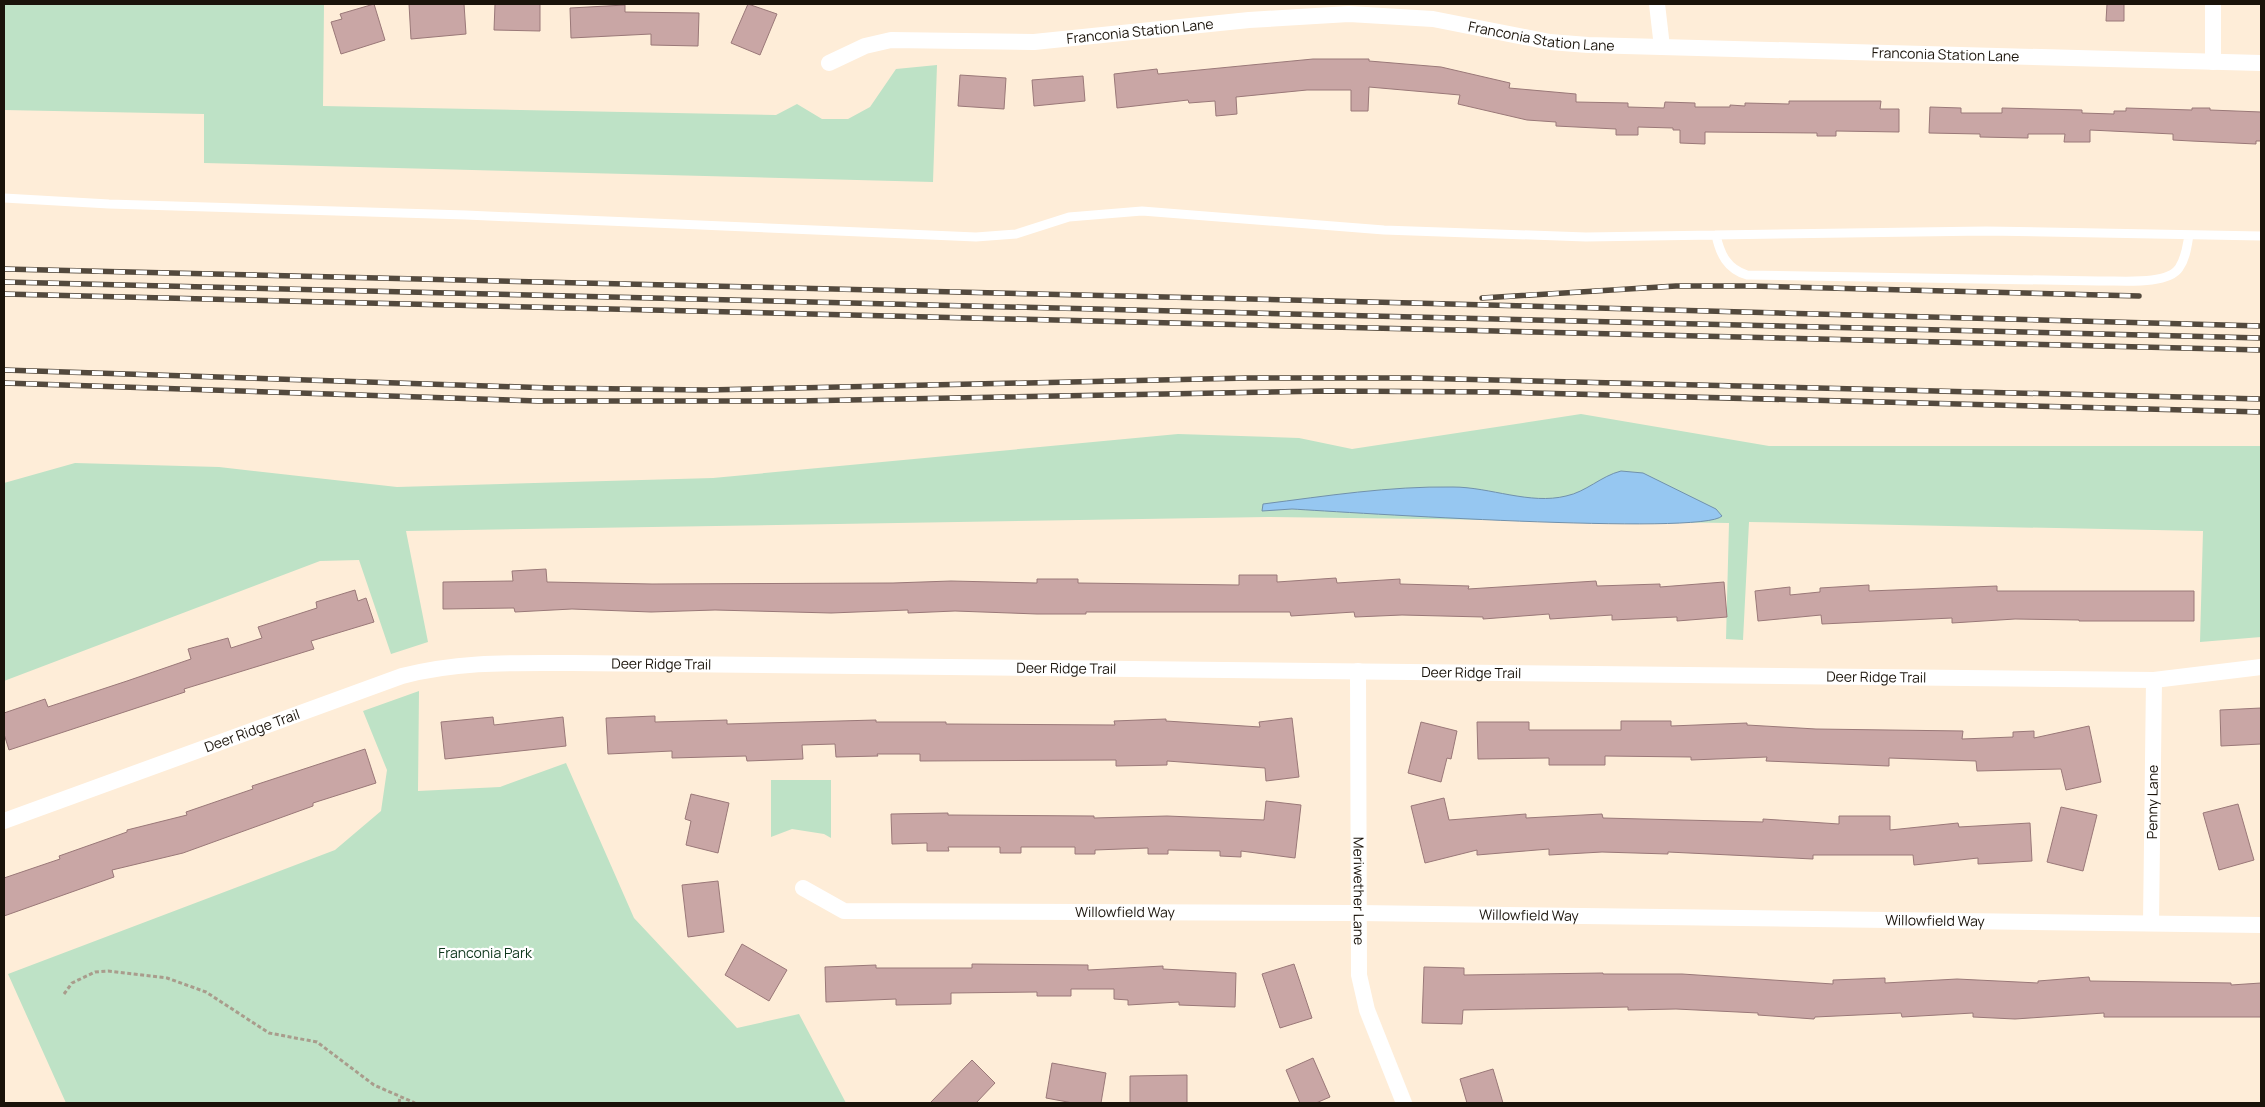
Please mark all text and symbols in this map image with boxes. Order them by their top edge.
street label: Franconia Station Lane [1065,14,1214,48]
street label: Franconia Station Lane [1467,16,1615,55]
street label: Franconia Station Lane [1871,43,2020,66]
street label: Deer Ridge Trail [611,653,712,673]
street label: Deer Ridge Trail [1016,658,1117,678]
street label: Deer Ridge Trail [1421,662,1522,682]
street label: Deer Ridge Trail [1826,666,1926,687]
street label: Deer Ridge Trail [202,704,302,756]
street label: Penny Lane [2142,765,2162,839]
street label: Meriwether Lane [1350,837,1369,945]
street label: Willowfield Way [1075,902,1175,921]
street label: Willowfield Way [1479,905,1580,925]
street label: Willowfield Way [1885,910,1986,930]
park label: Franconia Park [438,943,533,962]

